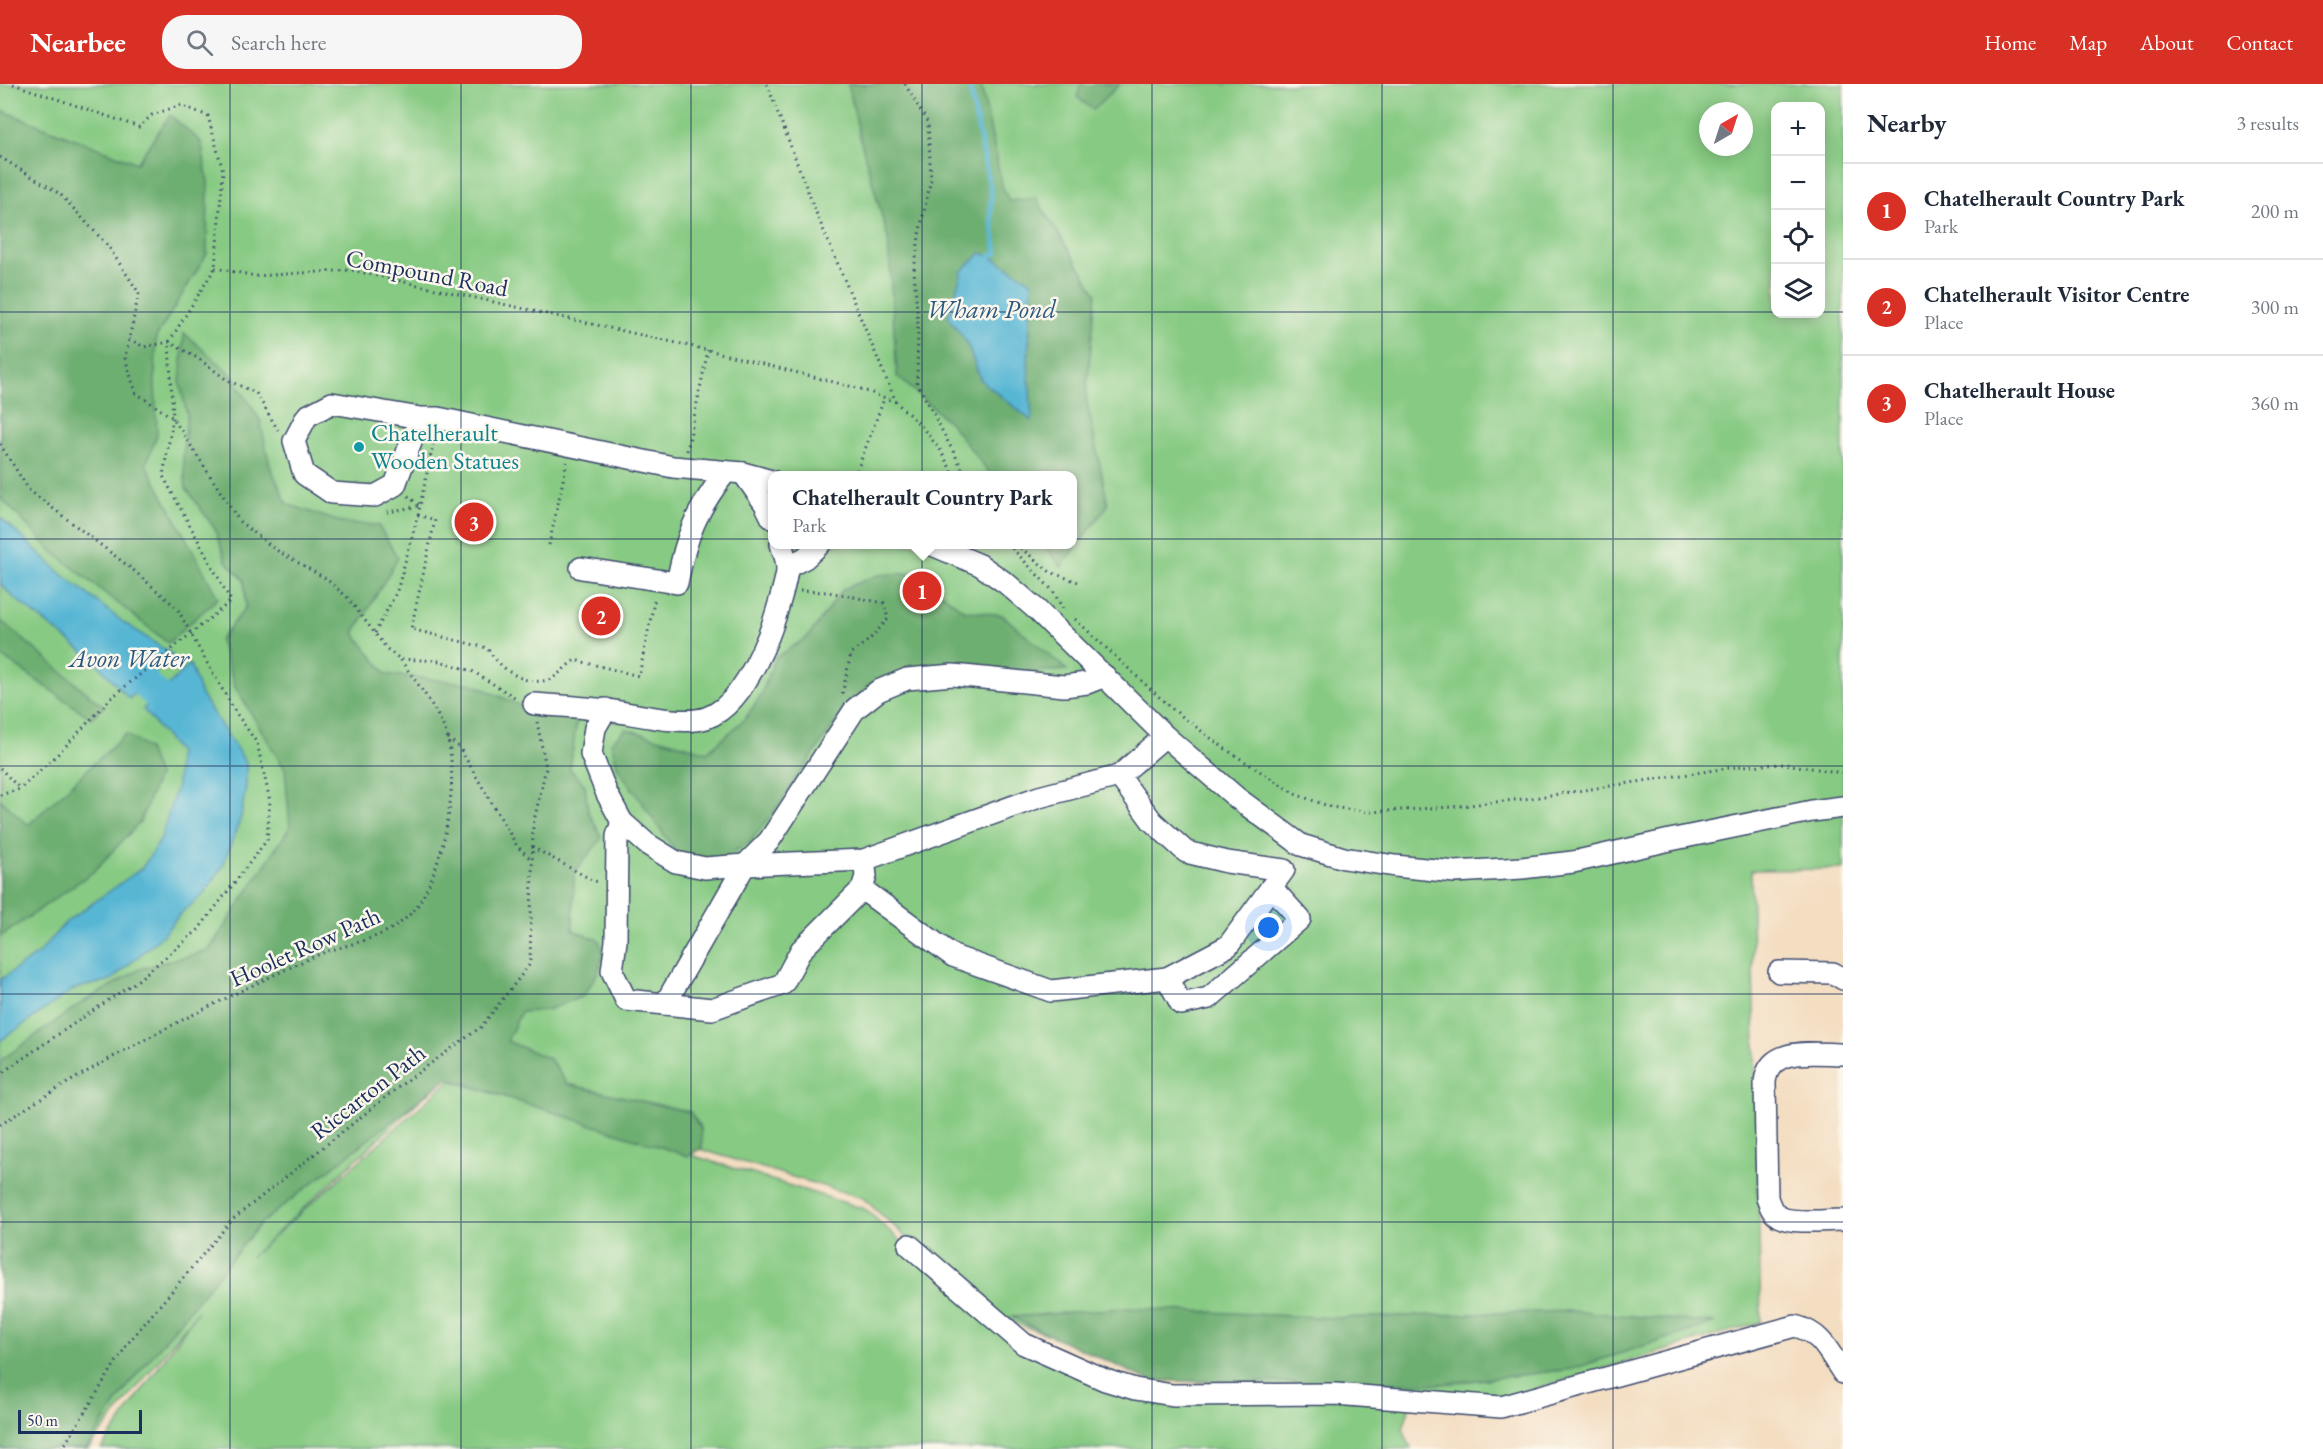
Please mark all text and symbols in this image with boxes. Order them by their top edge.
search box [162,15,582,69]
text: Nearbee [30,24,126,60]
icon: search [183,26,216,59]
text: Search here [231,28,326,57]
text: Home [1984,29,2036,56]
text: Map [2069,29,2107,56]
text: About [2140,29,2193,56]
text: Contact [2226,29,2293,56]
north arrow [1699,102,1753,156]
map controls [1771,102,1825,318]
button: + [1771,102,1825,156]
text: Nearby [1867,106,1947,140]
text: 3 results [2236,110,2299,136]
button: − [1771,156,1825,210]
text: Chatelherault Country Park [1924,184,2185,213]
text: 1 [1881,198,1892,224]
text: 200 m [2251,198,2299,224]
button: locate [1771,210,1825,264]
text: Park [1924,213,1958,239]
street label: Compound Road [343,242,512,304]
button: layers [1771,264,1825,318]
text: Chatelherault Visitor Centre [1924,280,2190,309]
water label: Wham Pond [926,292,1057,326]
text: 2 [1881,294,1892,320]
text: 300 m [2251,294,2299,320]
text: Place [1924,309,1963,335]
text: Chatelherault House [1924,376,2115,405]
text: 3 [1881,390,1892,416]
text: 360 m [2251,390,2299,416]
text: Place [1924,405,1963,431]
place label: Chatelherault Wooden Statues [371,417,519,476]
marker: Chatelherault Wooden Statues [352,440,366,454]
popup [768,471,1077,549]
text: Chatelherault Country Park [792,483,1053,512]
pin: 3 [454,500,494,544]
text: Park [792,512,826,538]
pin: 1 [902,568,942,614]
pin: 2 [582,594,620,638]
water label: Avon Water [67,641,190,675]
street label: Hoolet Row Path [225,899,385,994]
your location [1254,913,1283,942]
street label: Riccarton Path [304,1037,431,1146]
scale bar [18,1407,142,1434]
text: 50 m [27,1410,58,1431]

